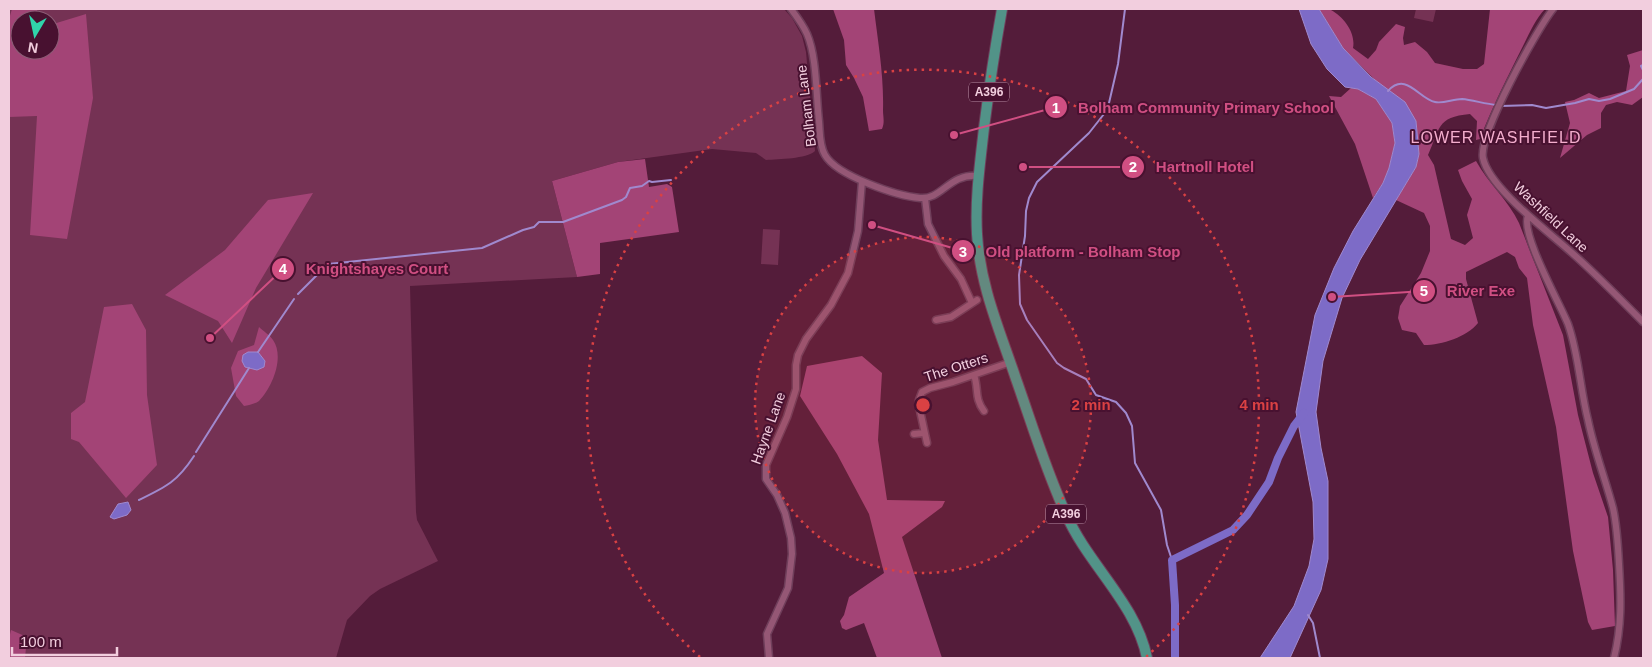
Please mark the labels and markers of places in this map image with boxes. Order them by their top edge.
callout: Bolham Community Primary School [1043,92,1344,122]
callout: Hartnoll Hotel [1121,152,1264,182]
callout: Old platform - Bolham Stop [950,236,1190,266]
callout: Knightshayes Court [271,254,458,284]
callout: River Exe [1412,276,1525,306]
centre of rings [914,396,932,414]

